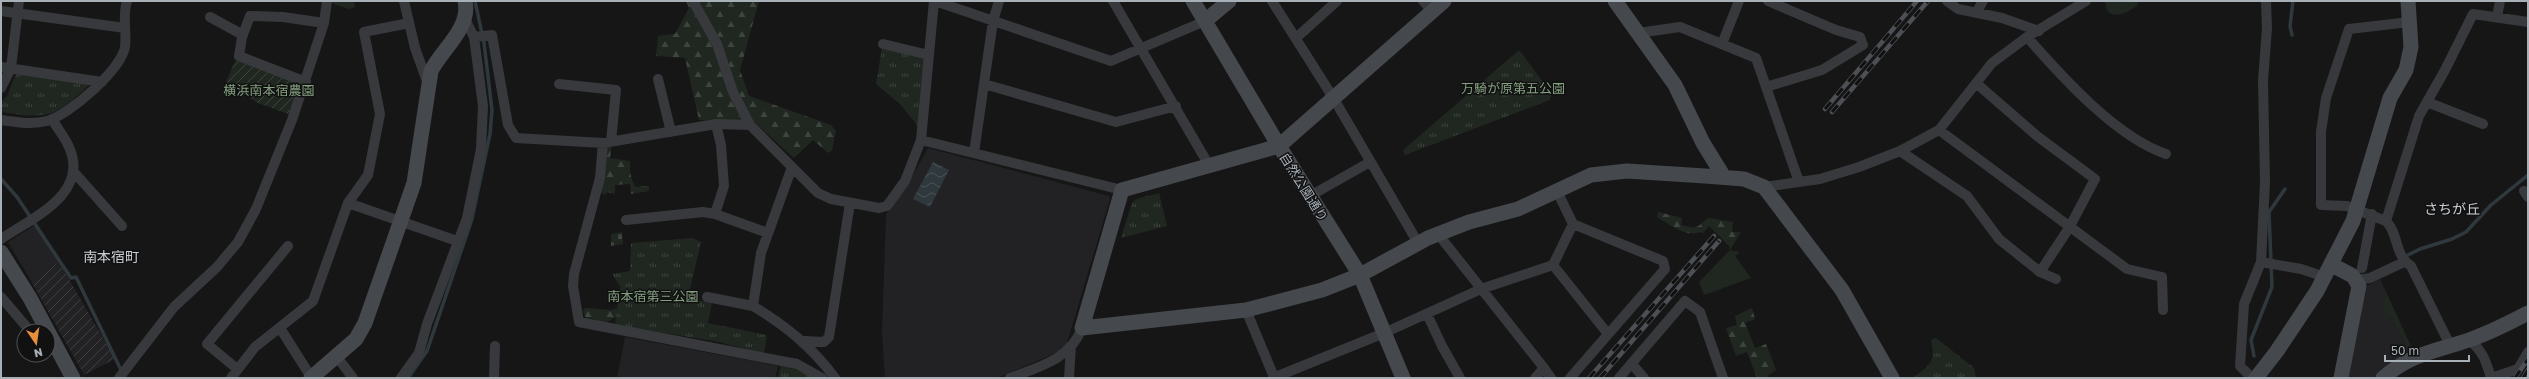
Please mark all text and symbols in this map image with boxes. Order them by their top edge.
park label: 万騎が原第五公園 [1461,80,1565,96]
park label: 横浜南本宿農園 [223,82,315,98]
street label: 自然公園通り [1277,150,1331,224]
district label: さちが丘 [2424,200,2480,217]
district label: 南本宿町 [83,248,139,265]
park label: 南本宿第三公園 [607,288,699,304]
north arrow [16,323,56,363]
scale bar [2385,337,2469,363]
text: 50 m [2391,343,2419,358]
text: N [33,346,44,361]

